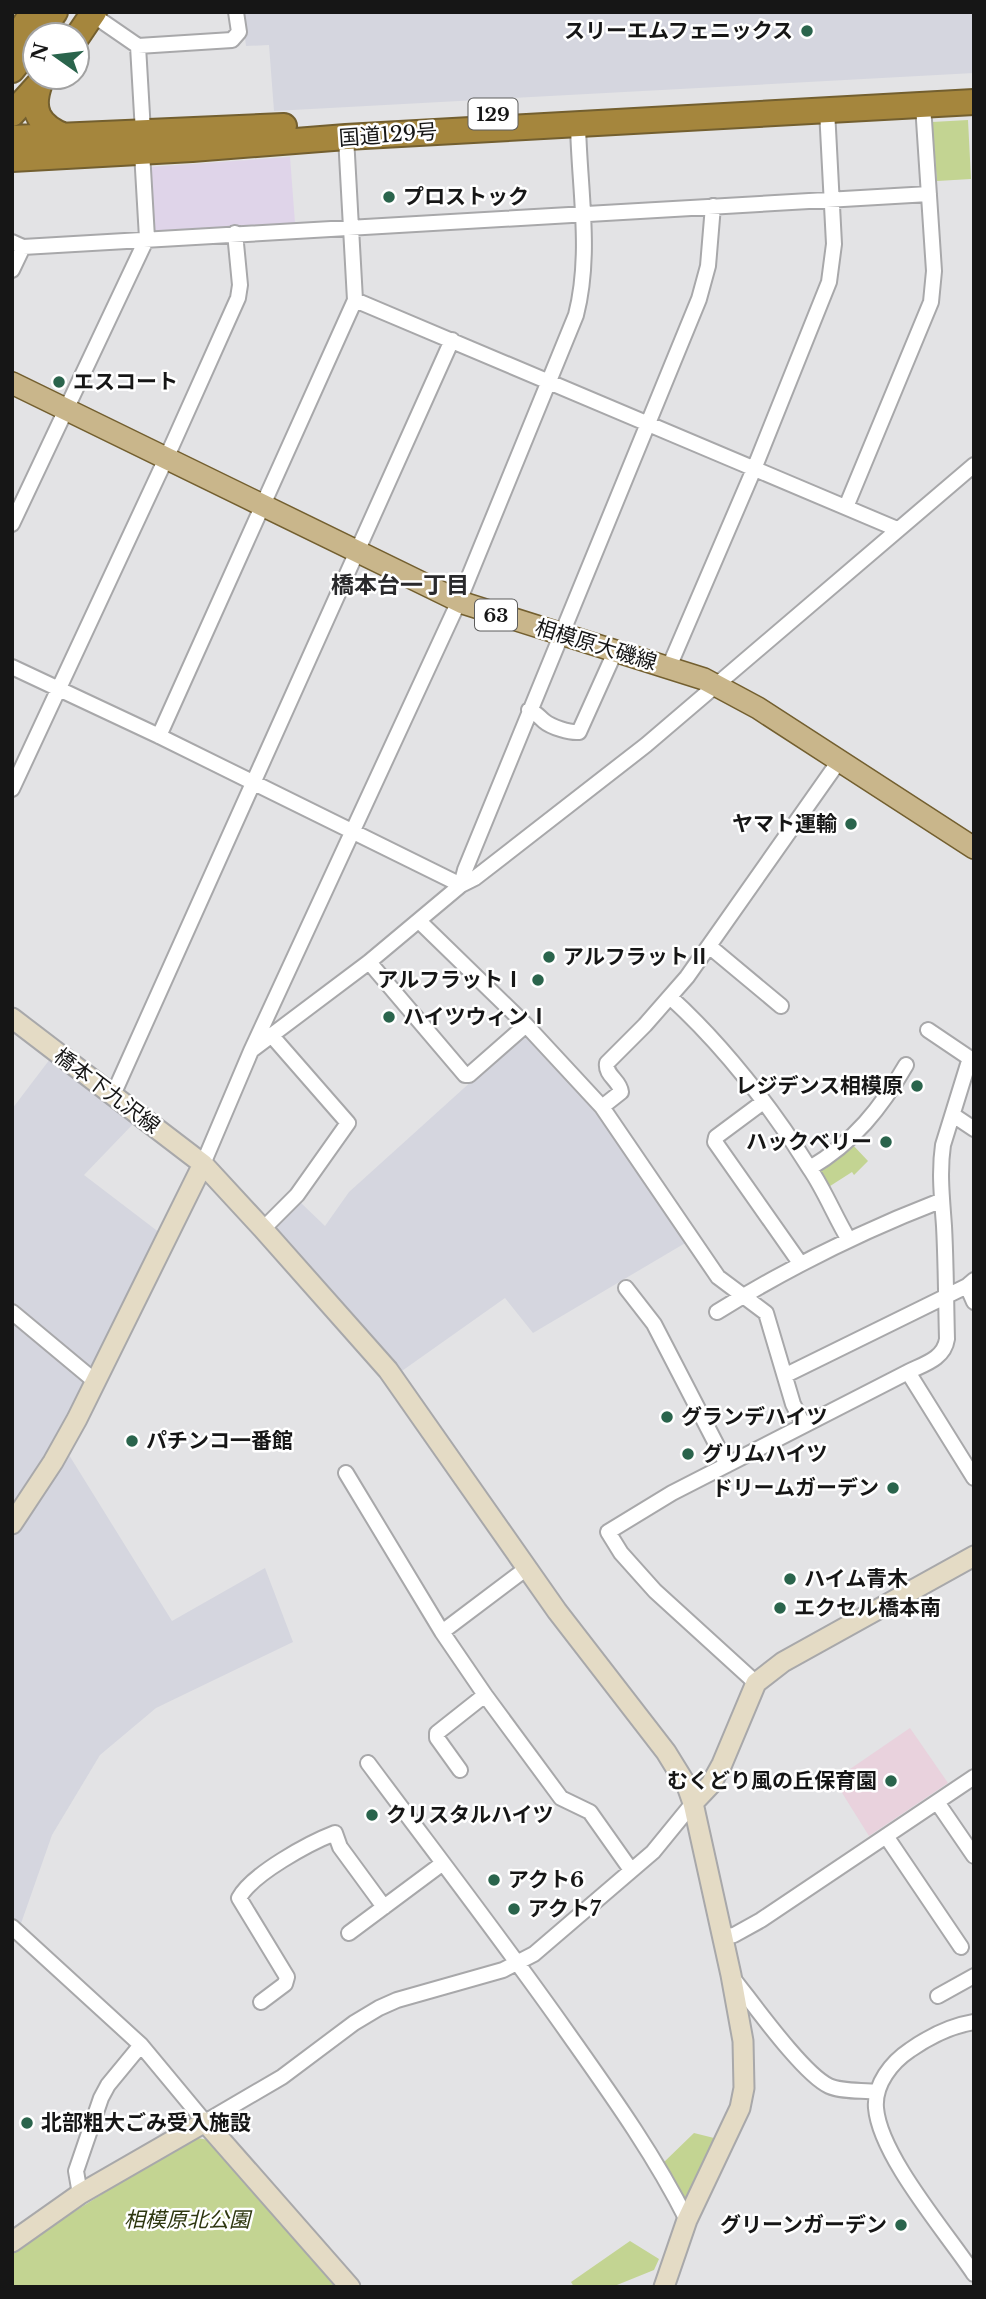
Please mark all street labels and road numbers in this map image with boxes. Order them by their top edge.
road number: 129 [468,98,518,130]
street label: 国道129号 [338,119,438,151]
road number: 63 [475,600,517,630]
street label: 相模原大磯線 [532,614,660,676]
street label: 橋本下九沢線 [49,1043,165,1139]

